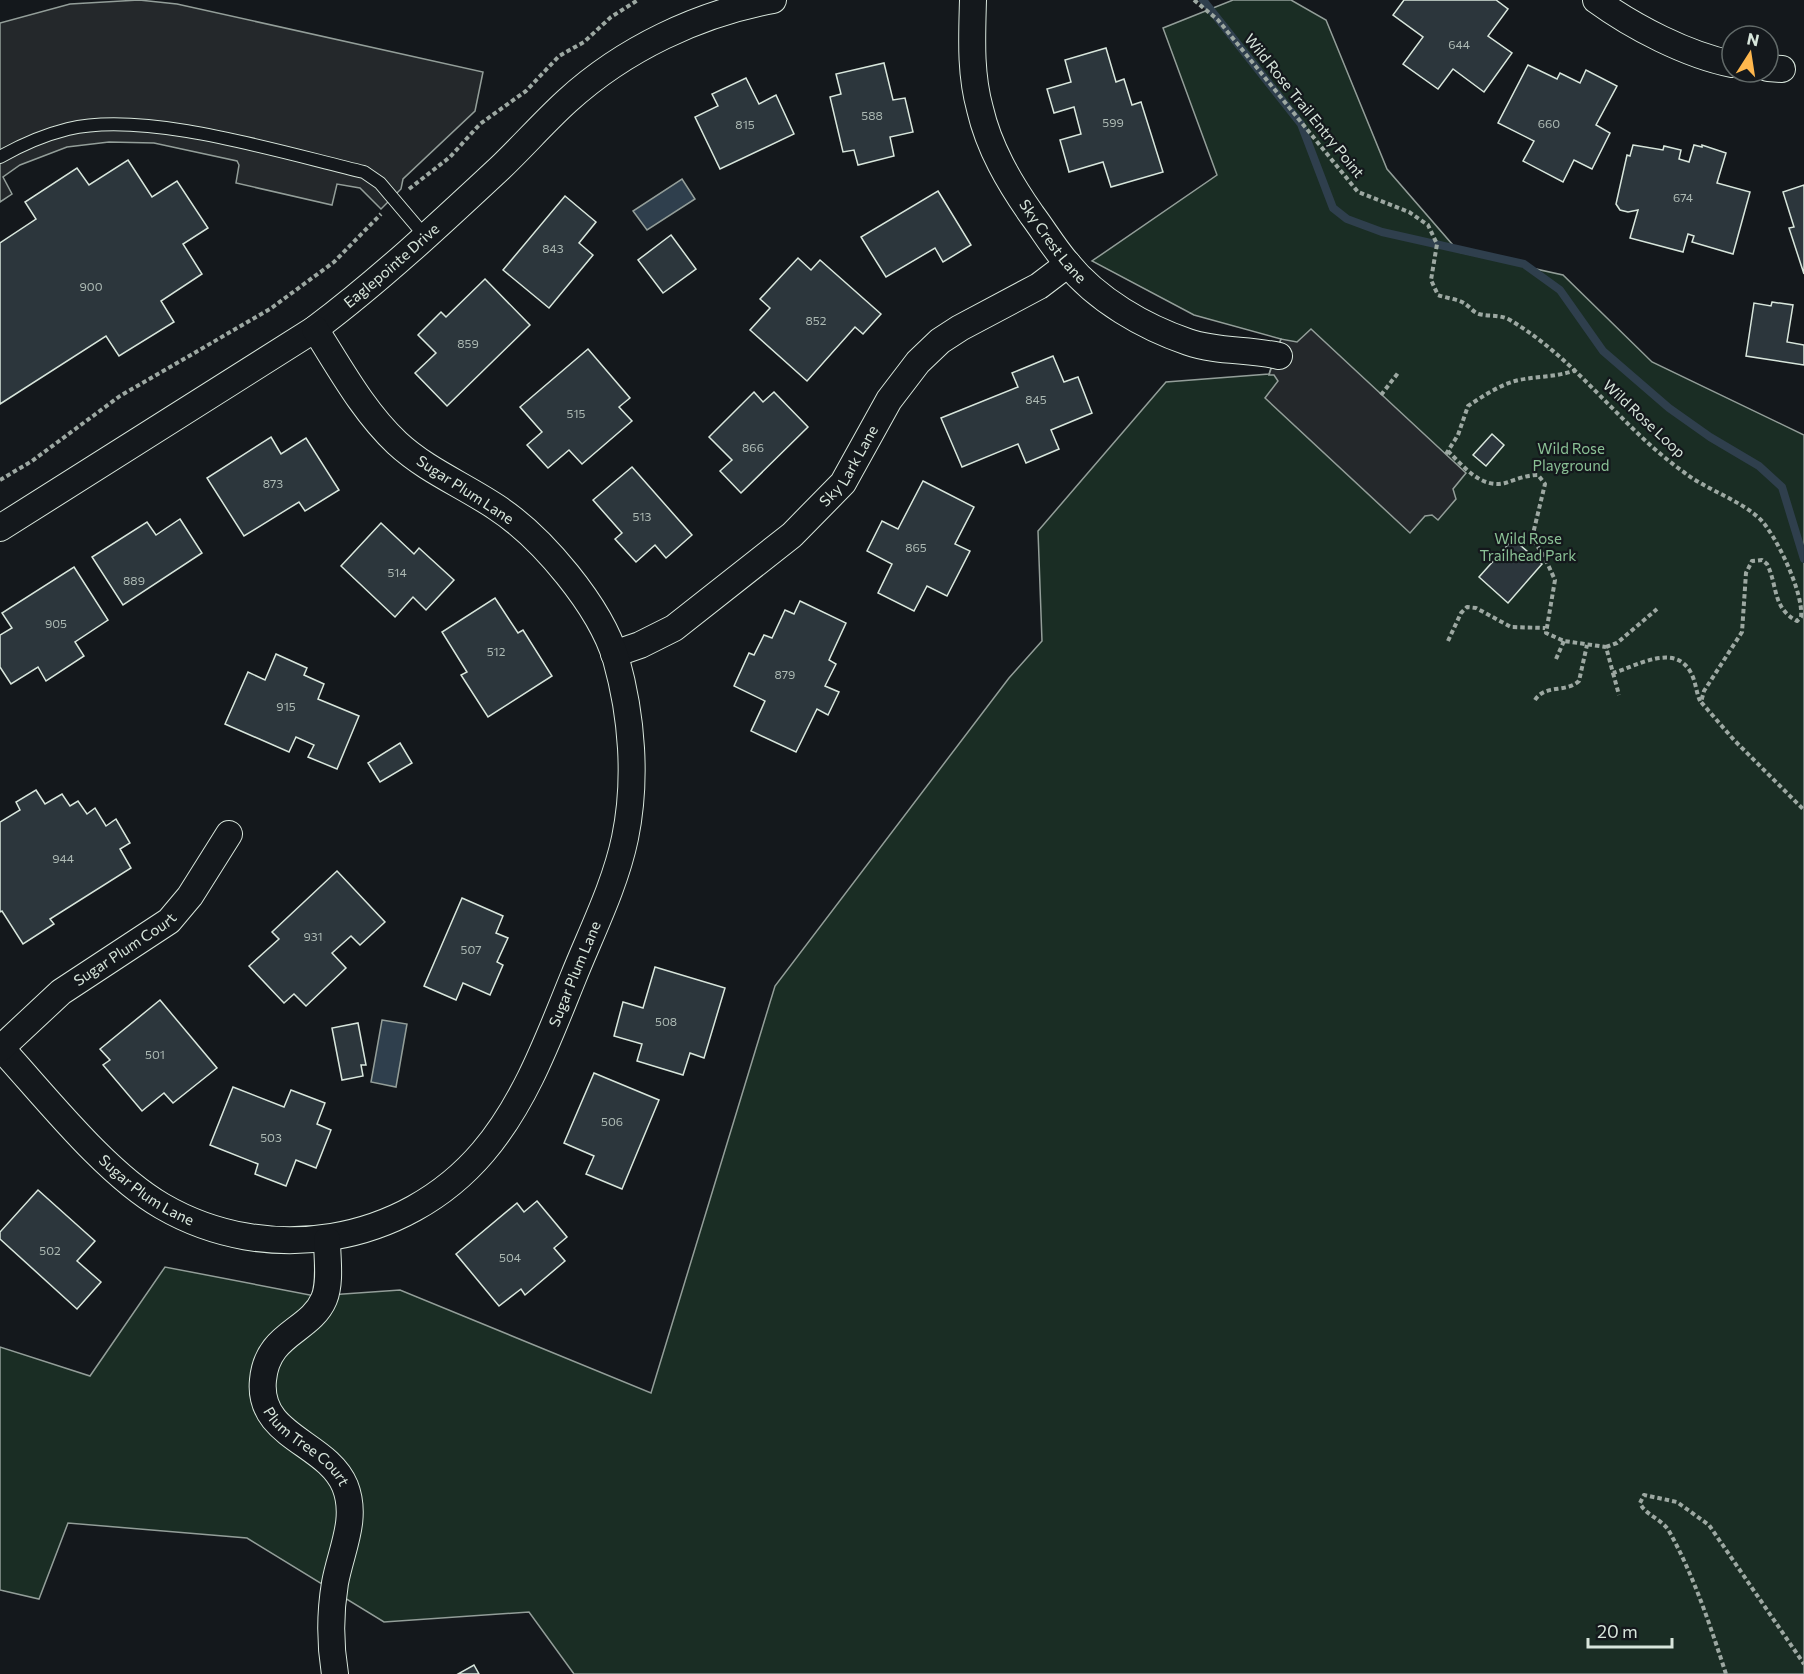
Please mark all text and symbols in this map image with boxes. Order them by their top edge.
north arrow [1720,24,1780,84]
text: N [1745,28,1761,49]
street label: Wild Rose Trail Entry Point [1241,30,1368,181]
house number: 644 [1448,37,1470,51]
house number: 588 [861,108,883,122]
house number: 599 [1102,115,1124,129]
house number: 660 [1538,116,1560,130]
house number: 815 [735,117,755,131]
house number: 674 [1673,190,1693,204]
street label: Sky Crest Lane [1016,196,1091,287]
street label: Eaglepointe Drive [340,219,442,311]
house number: 843 [542,241,564,255]
house number: 900 [80,279,103,293]
house number: 852 [806,313,827,327]
house number: 859 [457,336,479,350]
street label: Wild Rose Loop [1600,376,1690,461]
house number: 845 [1025,392,1047,406]
house number: 515 [567,406,586,420]
street label: Sky Lark Lane [815,422,881,510]
park label: Wild Rose Playground [1533,439,1609,474]
house number: 866 [742,440,764,454]
street label: Sugar Plum Lane [414,451,518,527]
house number: 873 [263,476,283,490]
house number: 513 [633,509,652,523]
park label: Wild Rose Trailhead Park [1480,529,1576,564]
house number: 865 [905,540,927,554]
house number: 514 [387,565,407,579]
house number: 889 [123,573,145,587]
house number: 905 [45,616,67,630]
house number: 512 [487,644,506,658]
house number: 879 [775,667,795,681]
house number: 915 [276,699,296,713]
house number: 944 [52,851,74,865]
street label: Sugar Plum Court [70,909,180,989]
street label: Sugar Plum Lane [544,918,604,1029]
house number: 931 [303,929,323,943]
house number: 507 [460,942,482,956]
house number: 508 [655,1014,677,1028]
house number: 501 [145,1047,165,1061]
house number: 506 [601,1114,623,1128]
house number: 503 [260,1130,282,1144]
street label: Sugar Plum Lane [96,1150,197,1229]
house number: 502 [39,1243,61,1257]
house number: 504 [499,1250,521,1264]
street label: Plum Tree Court [260,1403,354,1488]
scale bar [1588,1611,1672,1649]
text: 20 m [1597,1620,1638,1642]

